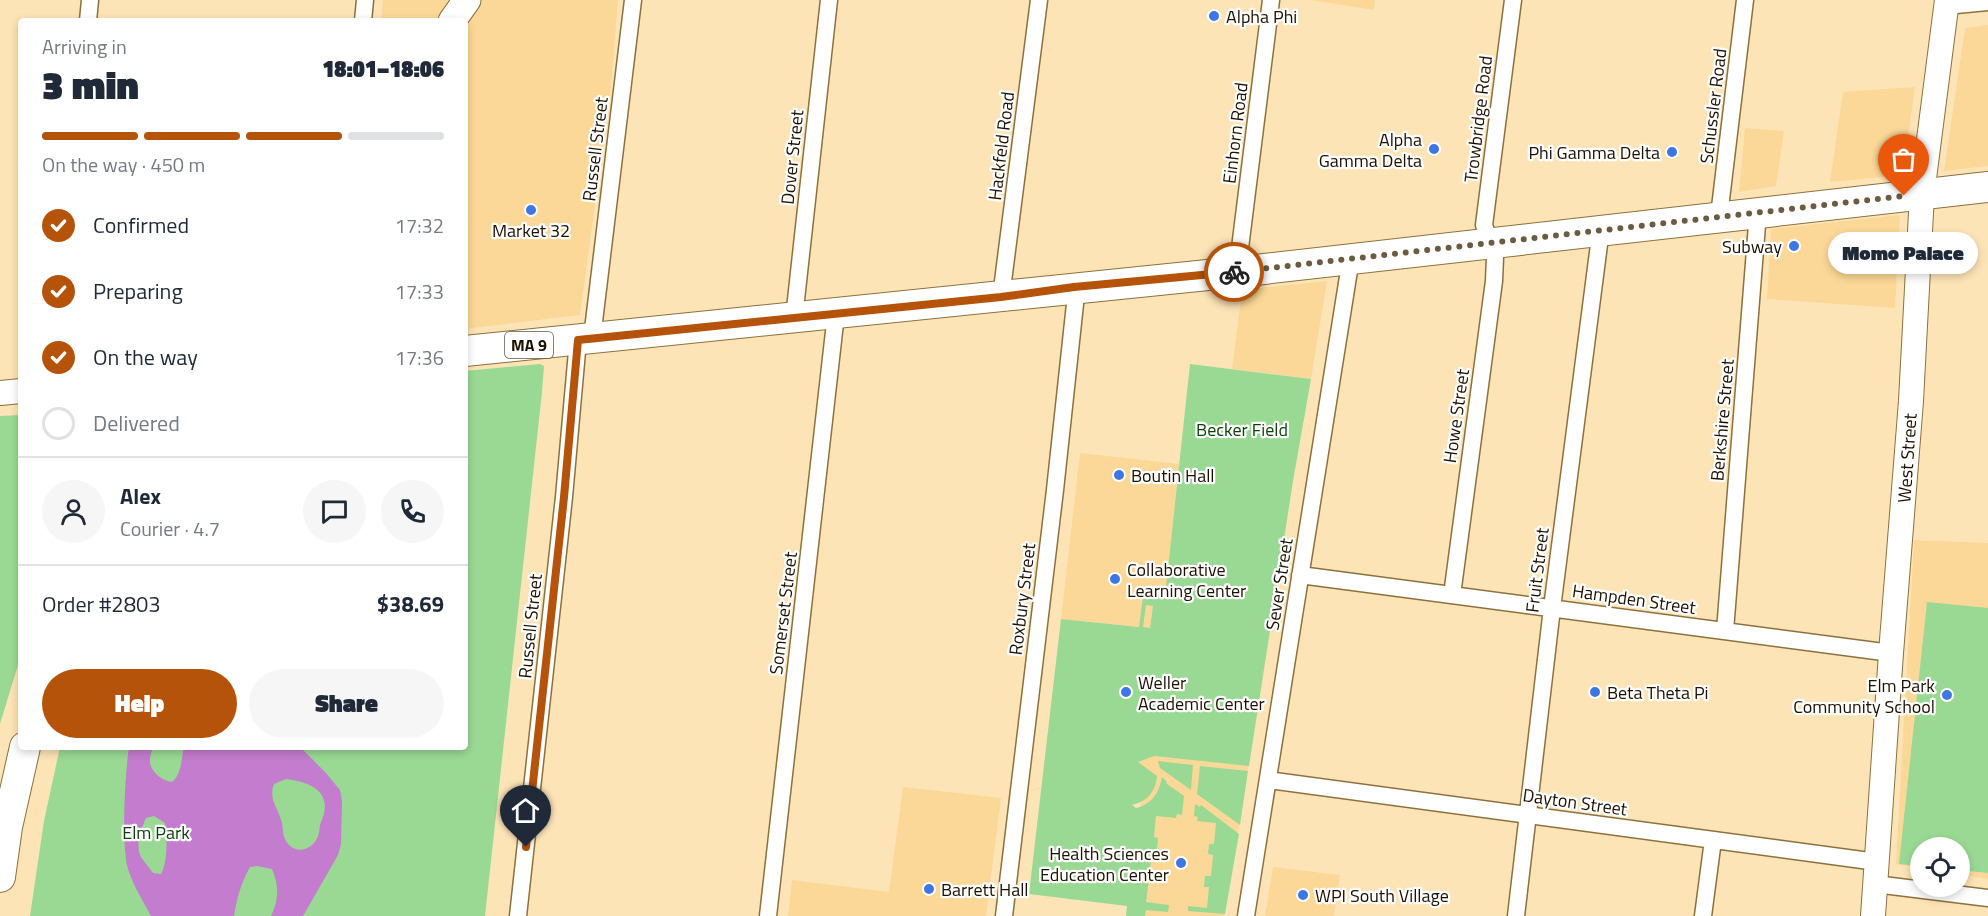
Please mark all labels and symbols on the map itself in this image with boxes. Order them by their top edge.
place label: Alpha Phi [1226,3,1297,30]
marker: Alpha Phi [1207,9,1221,23]
street label: Schussler Road [1693,47,1733,165]
street label: Trowbridge Road [1457,54,1499,184]
street label: Einhorn Road [1215,81,1255,185]
street label: Hackfeld Road [981,90,1021,202]
street label: Russell Street [575,95,615,203]
street label: Dover Street [774,108,810,206]
place label: Alpha Gamma Delta [1319,126,1422,174]
pin [1878,134,1929,196]
place label: Phi Gamma Delta [1528,139,1660,166]
marker: Alpha Gamma Delta [1427,142,1441,156]
marker: Phi Gamma Delta [1665,145,1679,159]
marker: Market 32 [524,203,538,217]
place label: Market 32 [492,217,570,244]
callout: Momo Palace [1829,232,1979,274]
place label: Subway [1722,233,1782,260]
marker: Subway [1787,239,1801,253]
courier [1204,242,1264,302]
road number: MA 9 [505,332,553,358]
street label: Berkshire Street [1703,357,1741,482]
street label: Howe Street [1436,367,1476,465]
street label: West Street [1890,412,1924,504]
park label: Becker Field [1196,416,1288,443]
place label: Boutin Hall [1131,462,1215,489]
marker: Boutin Hall [1112,468,1126,482]
street label: Fruit Street [1518,525,1556,614]
street label: Sever Street [1258,535,1300,632]
street label: Roxbury Street [1002,541,1042,657]
street label: Somerset Street [762,549,804,676]
place label: Collaborative Learning Center [1127,556,1246,604]
street label: Russell Street [511,572,549,680]
marker: Collaborative Learning Center [1108,572,1122,586]
street label: Hampden Street [1571,577,1698,621]
place label: Weller Academic Center [1138,669,1265,717]
place label: Elm Park Community School [1793,672,1935,720]
place label: Beta Theta Pi [1607,679,1709,706]
marker: Weller Academic Center [1119,685,1133,699]
marker: Beta Theta Pi [1588,685,1602,699]
marker: Elm Park Community School [1940,688,1954,702]
street label: Dayton Street [1521,781,1630,823]
pin [500,785,551,847]
park label: Elm Park [122,819,190,846]
place label: Health Sciences Education Center [1040,840,1169,888]
marker: Health Sciences Education Center [1174,856,1188,870]
place label: Barrett Hall [941,876,1029,903]
marker: Barrett Hall [922,882,936,896]
place label: WPI South Village [1315,882,1449,909]
marker: WPI South Village [1296,888,1310,902]

